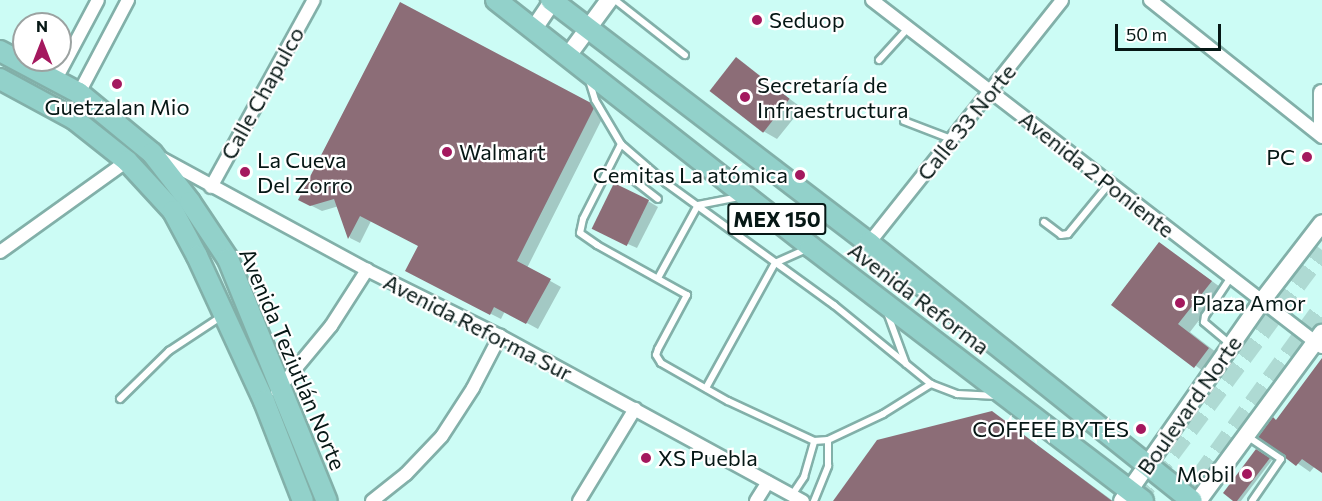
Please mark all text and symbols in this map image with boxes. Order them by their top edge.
place label: Seduop [769,7,845,33]
north arrow [12,12,72,72]
scale bar [1118,12,1224,50]
marker: Seduop [750,13,764,27]
text: N [36,16,48,35]
street label: Calle Chapulco [215,22,309,164]
text: 50 m [1126,23,1167,45]
street label: Calle 33 Norte [911,59,1021,185]
place label: Secretaría de Infraestructura [757,71,908,122]
marker: Guetzalan Mio [110,77,124,91]
marker: Secretaría de Infraestructura [738,90,752,104]
place label: Guetzalan Mio [44,94,190,120]
street label: Avenida 2 Poniente [1014,105,1180,243]
place label: Walmart [459,139,546,165]
place label: PC [1266,144,1295,170]
marker: Walmart [440,145,454,159]
place label: La Cueva Del Zorro [257,146,353,198]
marker: PC [1300,150,1314,164]
place label: Cemitas La atómica [593,162,788,188]
marker: La Cueva Del Zorro [238,165,252,179]
marker: Cemitas La atómica [793,168,807,182]
road number: MEX 150 [726,201,828,237]
street label: Avenida Reforma [843,236,995,360]
street label: Avenida Teziutlán Norte [234,244,352,474]
street label: Avenida Reforma Sur [379,268,577,386]
place label: Plaza Amor [1192,290,1306,316]
marker: Plaza Amor [1173,296,1187,310]
street label: Boulevard Norte [1131,330,1247,480]
place label: COFFEE BYTES [972,416,1129,442]
marker: COFFEE BYTES [1134,422,1148,436]
place label: XS Puebla [658,445,758,471]
marker: XS Puebla [639,451,653,465]
place label: Mobil [1177,461,1235,487]
marker: Mobil [1240,467,1254,481]

